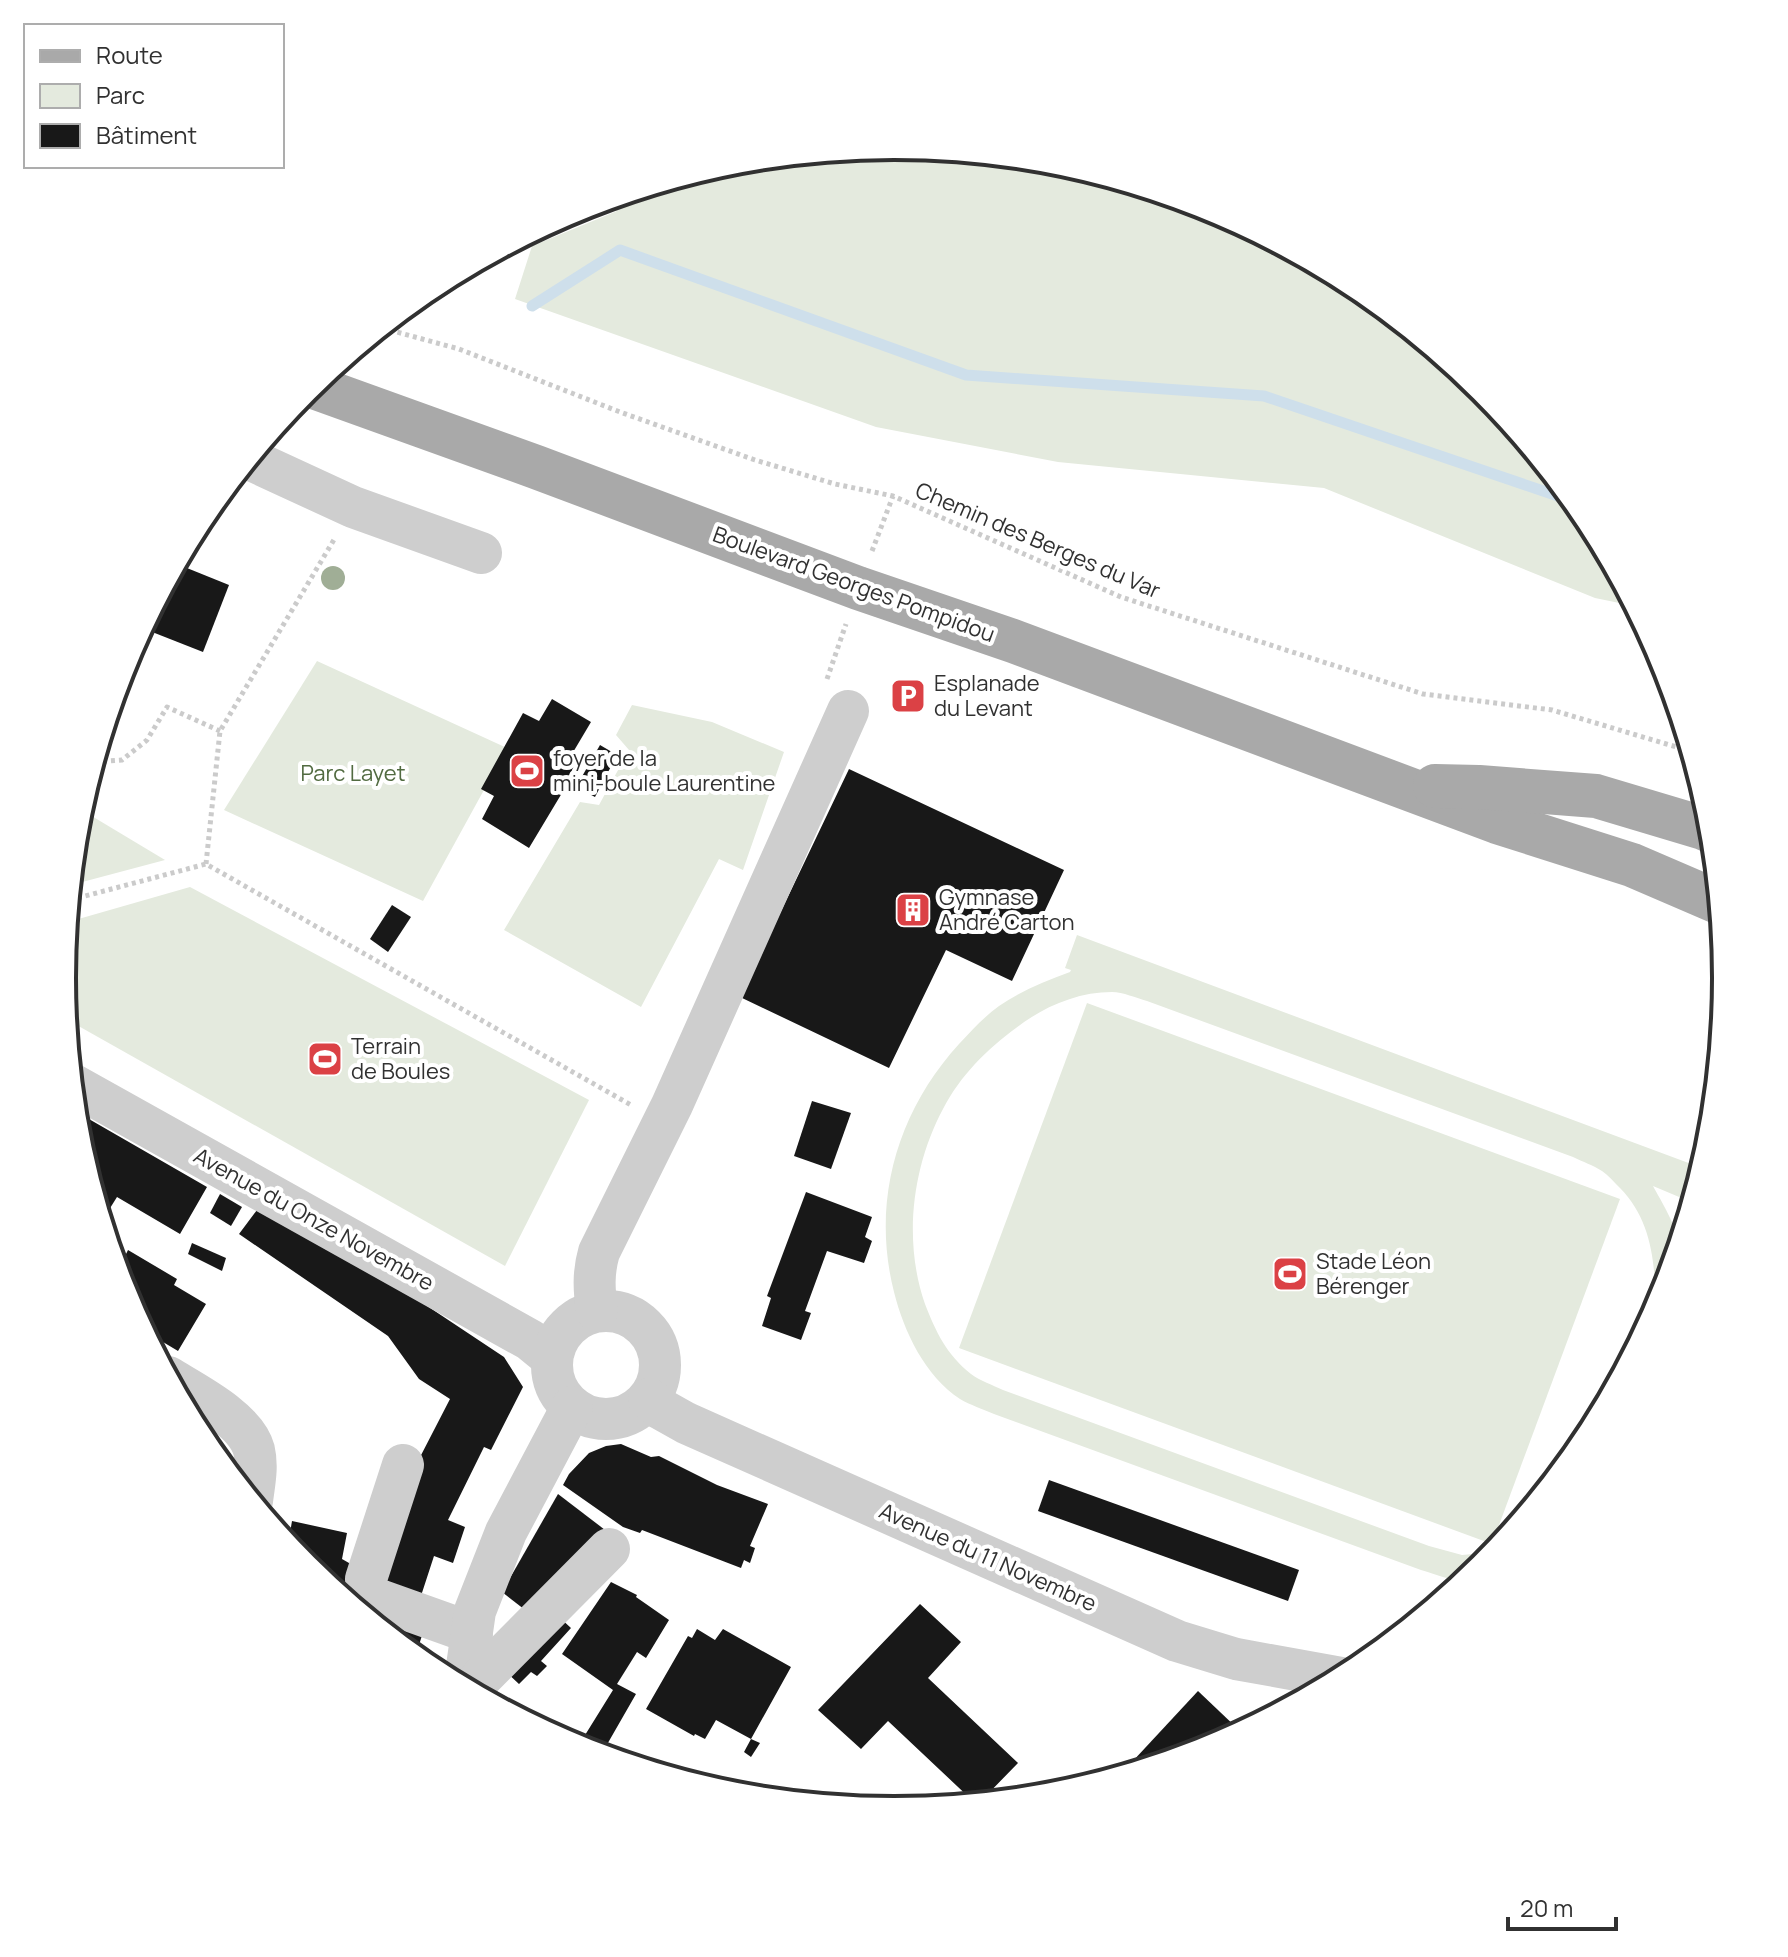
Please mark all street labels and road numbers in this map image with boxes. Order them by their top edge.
street label: Chemin des Berges du Var [911,475,1165,605]
street label: Boulevard Georges Pompidou [709,519,999,649]
street label: Avenue du Onze Novembre [188,1140,440,1298]
street label: Avenue du 11 Novembre [875,1496,1102,1619]

